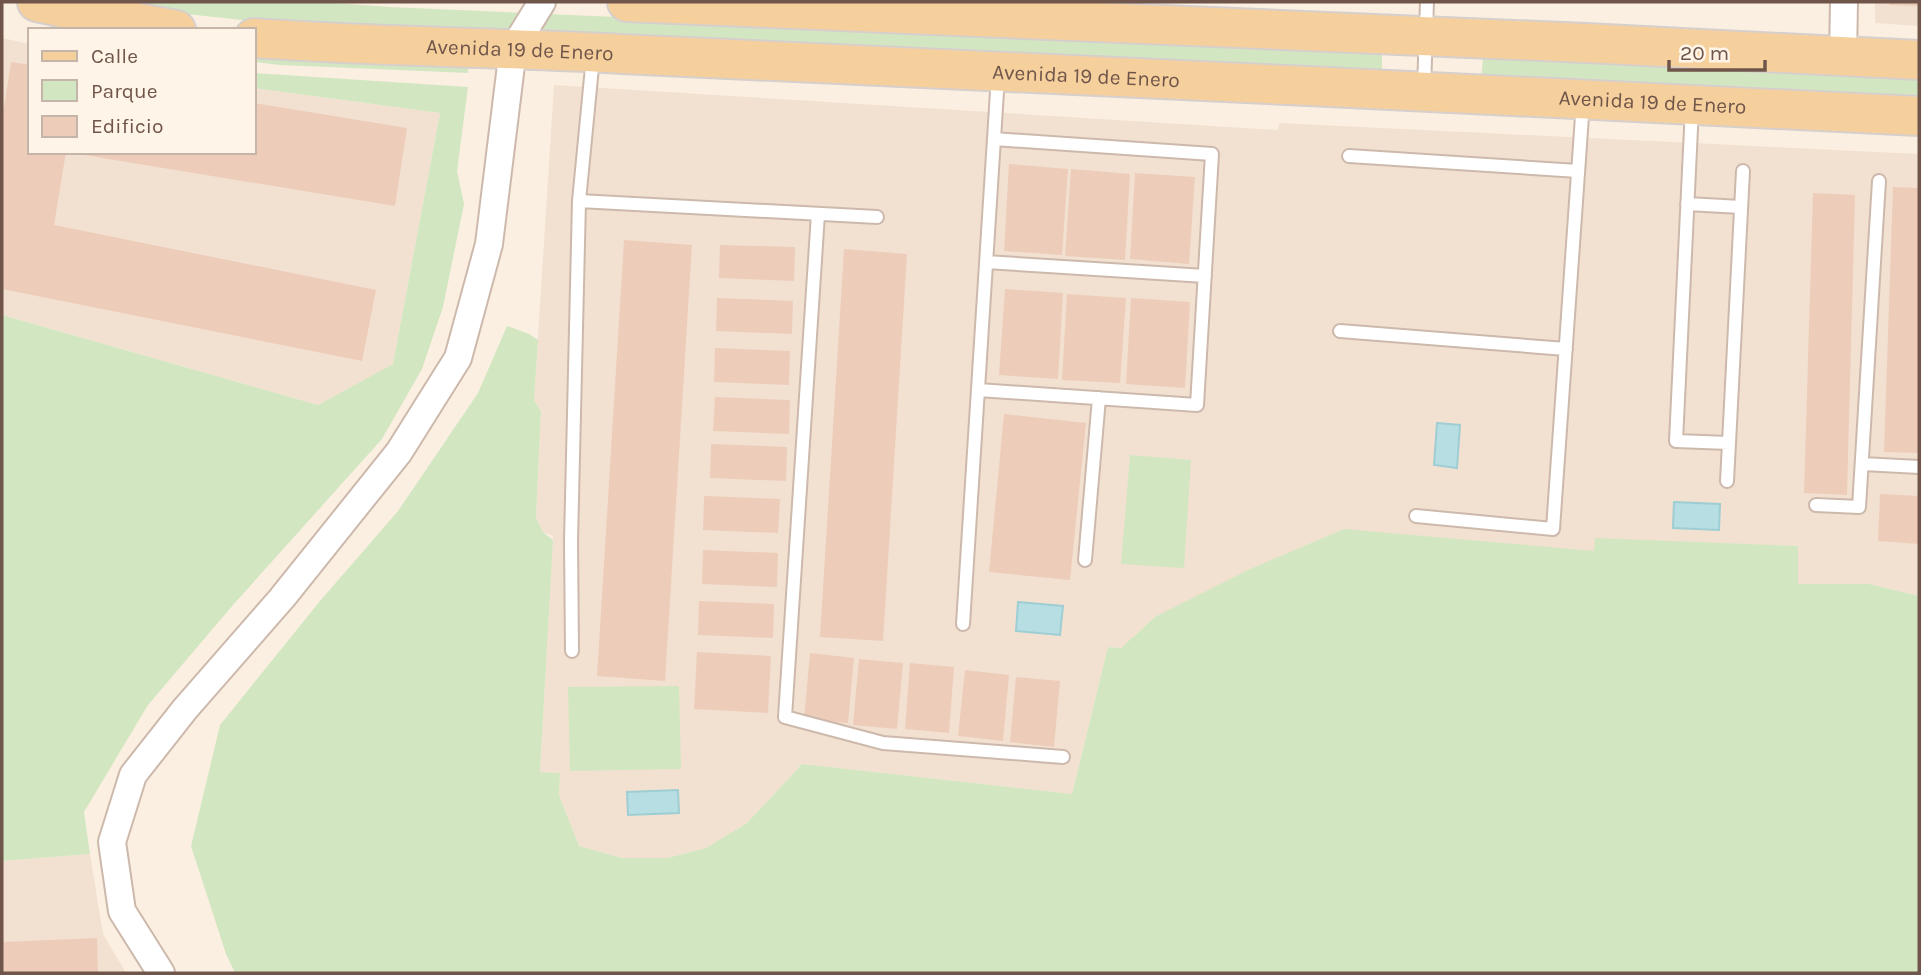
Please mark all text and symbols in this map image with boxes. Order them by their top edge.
legend [28,28,256,154]
scale bar [1669,28,1765,72]
street label: Avenida 19 de Enero [426,34,614,66]
text: 20 m [1680,41,1729,65]
text: Calle [91,44,138,68]
street label: Avenida 19 de Enero [992,60,1180,92]
text: Parque [91,79,158,103]
street label: Avenida 19 de Enero [1558,86,1747,119]
text: Edificio [91,114,164,138]

